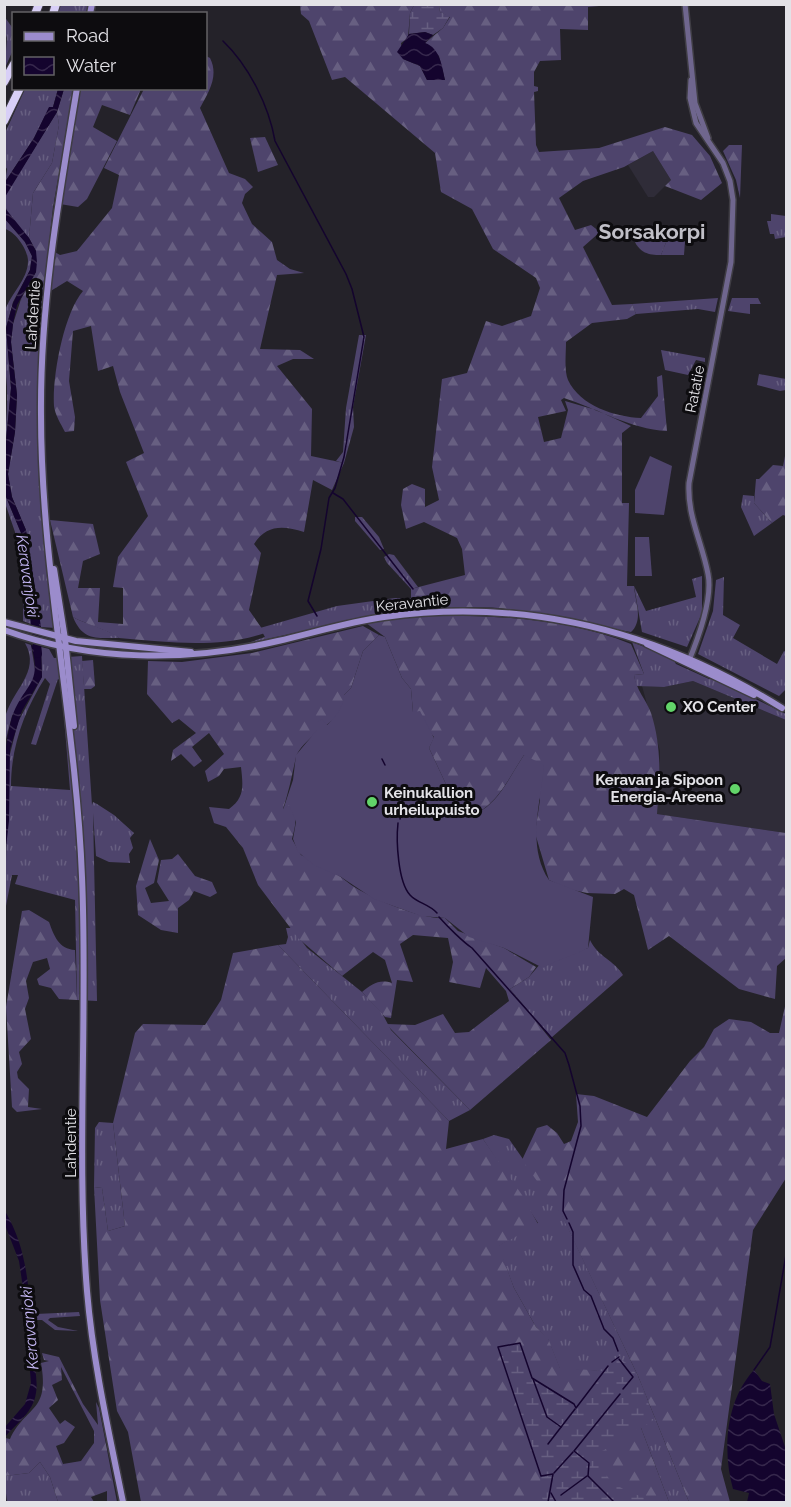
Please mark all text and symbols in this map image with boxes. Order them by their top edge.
legend [12,12,207,90]
text: Road [66,25,109,46]
text: Water [66,55,117,76]
district label: Sorsakorpi [599,219,705,244]
street label: Lahdentie [22,279,44,350]
street label: Ratatie [682,364,708,414]
water label: Keravanjoki [12,533,43,619]
street label: Keravantie [375,590,449,616]
place label: XO Center [682,698,756,716]
marker: XO Center [664,700,678,714]
place label: Keravan ja Sipoon Energia-Areena [595,771,723,806]
marker: Keravan ja Sipoon Energia-Areena [728,782,742,796]
place label: Keinukallion urheilupuisto [384,784,480,819]
marker: Keinukallion urheilupuisto [365,795,379,809]
street label: Lahdentie [62,1108,80,1178]
water label: Keravanjoki [16,1285,43,1370]

